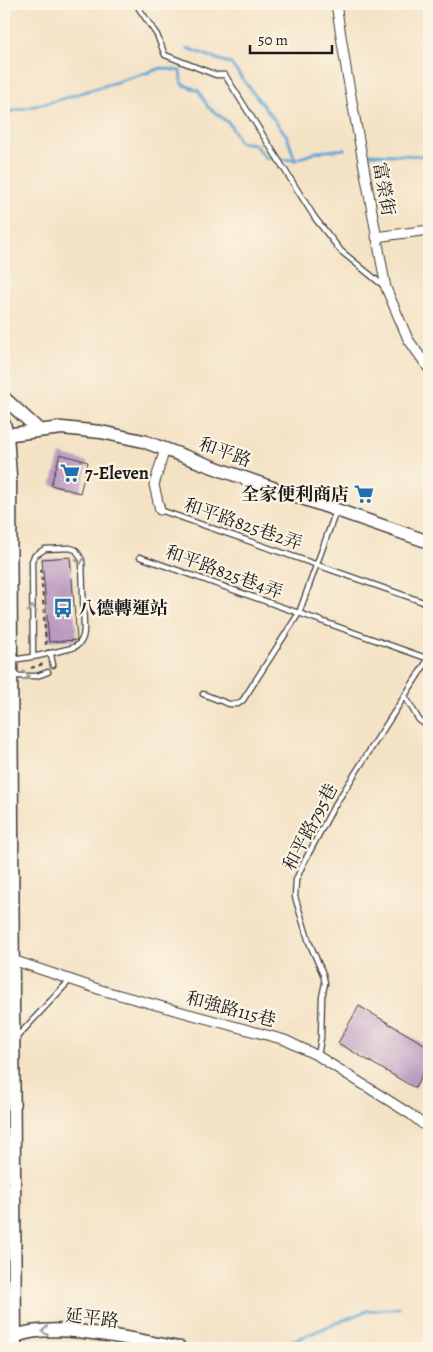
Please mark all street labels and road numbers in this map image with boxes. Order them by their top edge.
street label: 富榮街 [367,160,401,218]
street label: 和平路 [196,431,254,473]
street label: 和平路825巷2弄 [181,493,305,555]
street label: 和平路825巷4弄 [162,540,286,604]
street label: 和平路795巷 [277,779,343,875]
street label: 和強路115巷 [183,985,279,1033]
street label: 延平路 [64,1303,120,1333]

